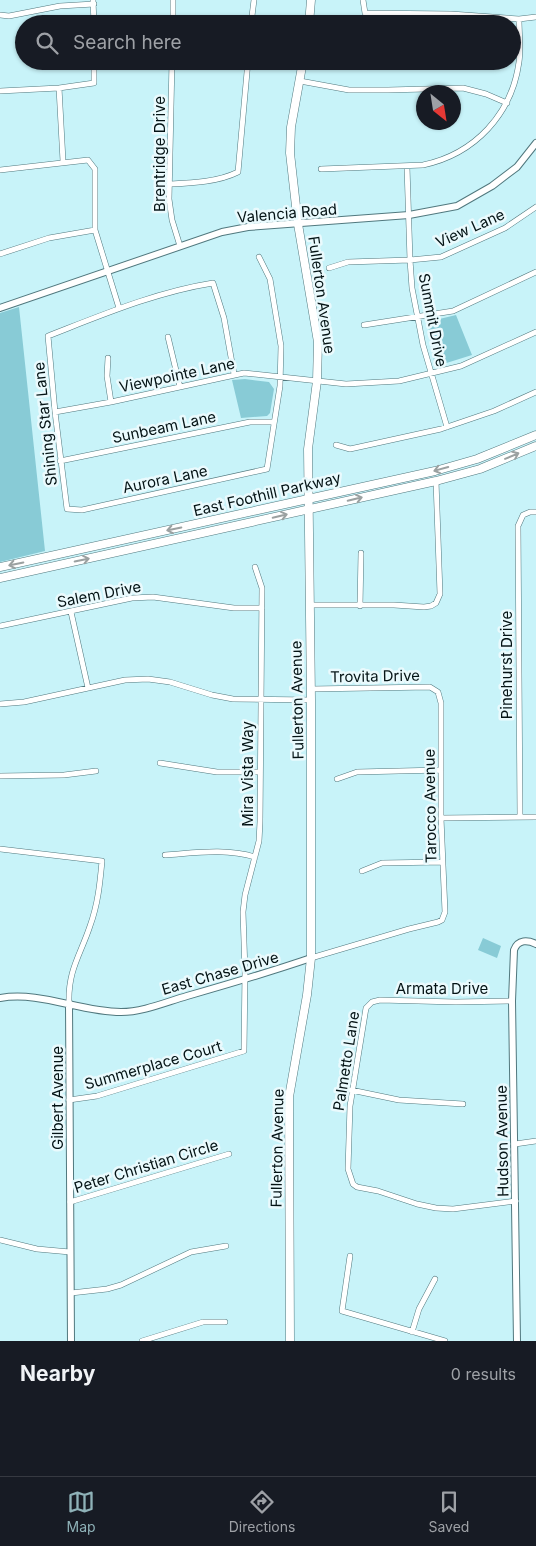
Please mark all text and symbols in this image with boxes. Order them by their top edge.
search box [15,15,521,70]
icon: search [33,29,61,57]
text: Search here [73,31,182,54]
north arrow [416,85,461,130]
street label: Brentridge Drive [150,96,169,212]
street label: Valencia Road [236,199,338,227]
street label: View Lane [433,204,507,252]
street label: Fullerton Avenue [304,235,340,355]
street label: Summit Drive [415,272,451,368]
street label: Viewpointe Lane [117,353,237,397]
street label: Shining Star Lane [29,361,61,487]
street label: Sunbeam Lane [110,407,218,447]
one-way arrow [504,451,519,461]
street label: Aurora Lane [121,461,209,497]
one-way arrow [433,465,449,474]
street label: East Foothill Parkway [191,468,343,520]
one-way arrow [347,494,363,503]
one-way arrow [271,511,287,520]
one-way arrow [167,525,183,534]
one-way arrow [73,555,89,564]
one-way arrow [8,560,24,569]
street label: Salem Drive [55,577,143,611]
street label: Pinehurst Drive [497,611,516,719]
street label: Fullerton Avenue [286,641,308,759]
street label: Trovita Drive [330,666,420,686]
street label: Mira Vista Way [238,721,257,827]
street label: Tarocco Avenue [420,749,440,863]
street label: East Chase Drive [159,947,281,999]
street label: Armata Drive [396,979,488,998]
street label: Palmetto Lane [329,1010,363,1112]
street label: Summerplace Court [82,1036,224,1094]
street label: Gilbert Avenue [48,1046,67,1150]
street label: Hudson Avenue [492,1085,512,1197]
street label: Fullerton Avenue [266,1089,288,1207]
street label: Peter Christian Circle [72,1135,220,1197]
text: Nearby [20,1361,95,1386]
text: 0 results [451,1364,516,1384]
tab: Map [67,1488,96,1535]
tab: Directions [229,1488,295,1535]
tab: Saved [428,1488,469,1535]

